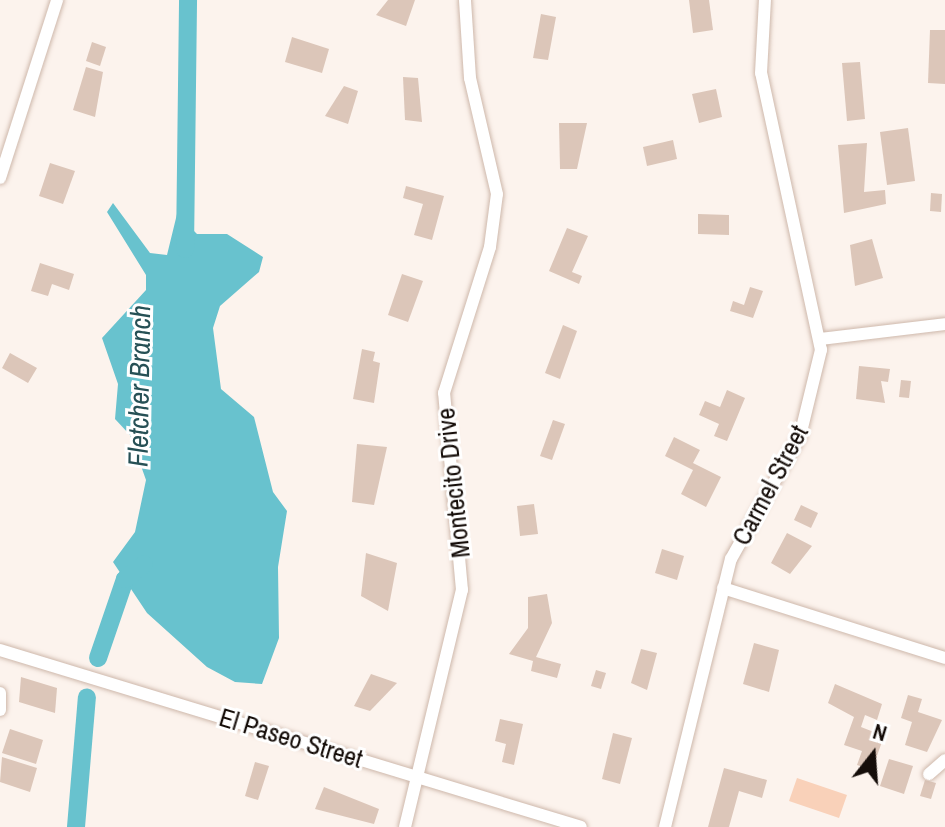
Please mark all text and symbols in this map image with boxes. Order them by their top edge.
water label: Fletcher Branch [121,305,157,467]
street label: Montecito Drive [430,407,476,559]
street label: Carmel Street [725,420,815,550]
street label: El Paseo Street [216,701,366,775]
north arrow [833,715,913,795]
text: N [869,716,891,748]

